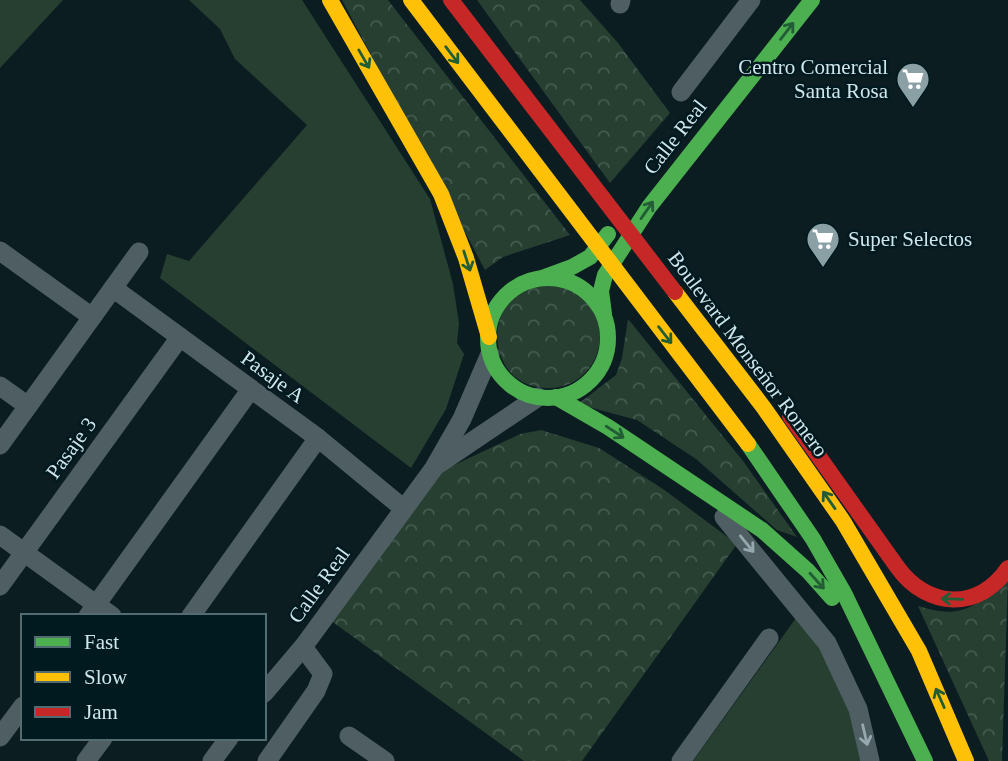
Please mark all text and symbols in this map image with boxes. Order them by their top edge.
one-way arrow [780,23,795,41]
one-way arrow [445,45,460,63]
one-way arrow [357,48,371,68]
place label: Centro Comercial Santa Rosa [738,55,889,103]
supermarket icon: Centro Comercial Santa Rosa [894,60,932,109]
street label: Calle Real [638,95,712,179]
one-way arrow [640,201,654,220]
supermarket icon: Super Selectos [804,220,842,269]
place label: Super Selectos [848,227,972,251]
street label: Boulevard Monseñor Romero [663,247,833,461]
one-way arrow [462,250,474,272]
one-way arrow [658,325,673,344]
street label: Pasaje A [236,346,310,409]
street label: Pasaje 3 [41,413,101,483]
one-way arrow [605,424,624,439]
one-way arrow [822,491,836,510]
one-way arrow [739,535,754,553]
street label: Calle Real [283,542,355,628]
one-way arrow [809,572,825,590]
one-way arrow [941,592,964,605]
legend [21,614,266,740]
text: Fast [84,630,119,654]
text: Slow [84,665,128,689]
one-way arrow [933,688,946,709]
text: Jam [84,700,118,724]
one-way arrow [859,723,873,746]

